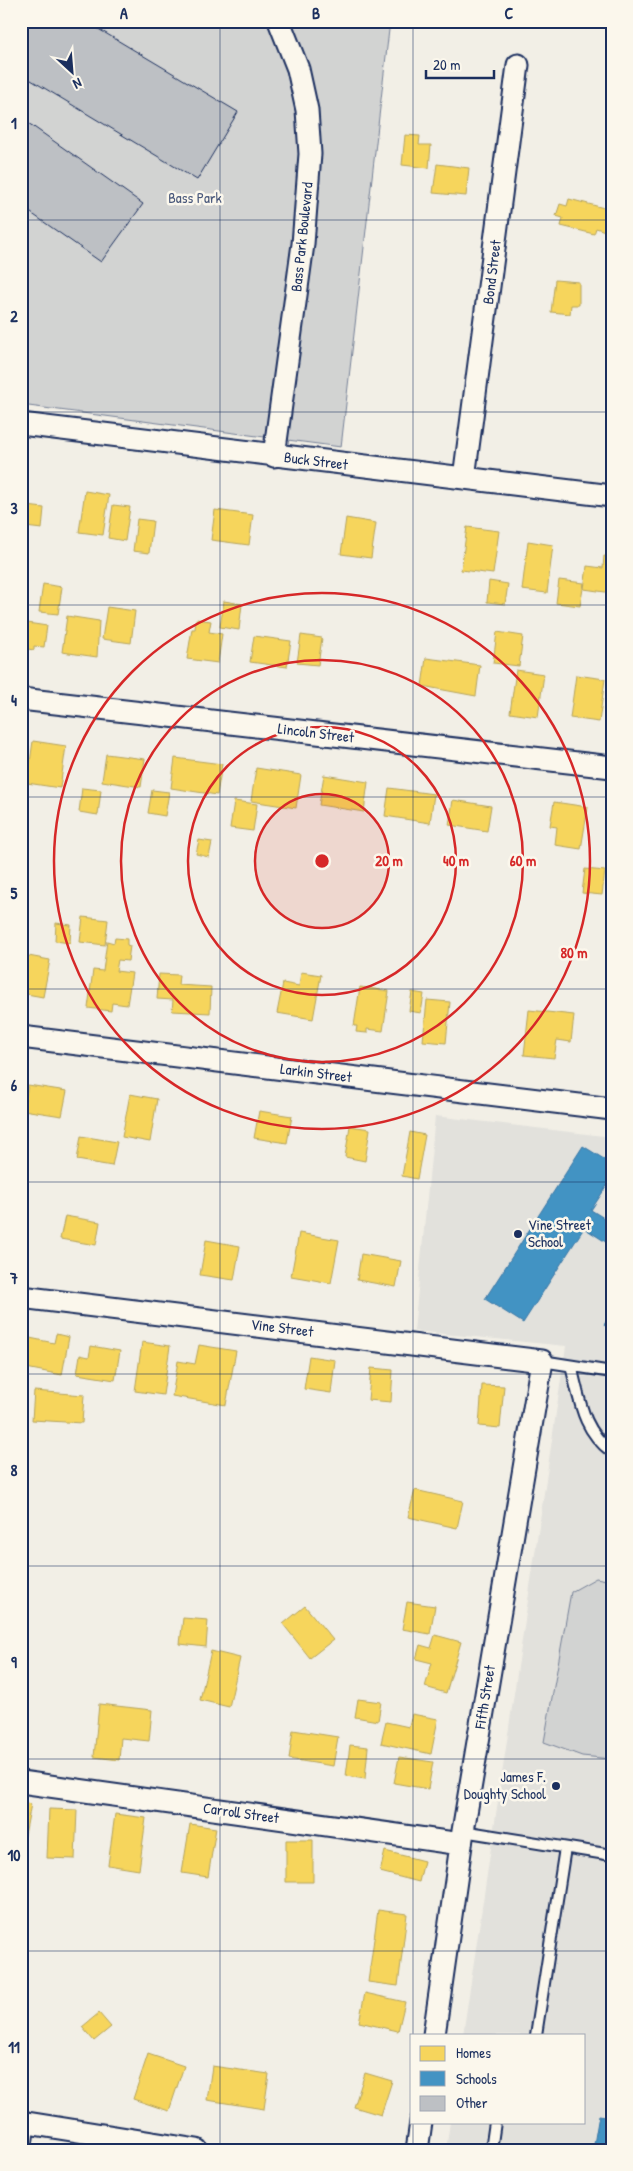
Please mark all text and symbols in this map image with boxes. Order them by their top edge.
text: A [120,2,128,24]
text: B [312,2,320,24]
text: C [505,2,514,24]
north arrow [48,48,98,98]
scale bar [426,48,493,80]
text: 20 m [433,54,460,75]
text: N [70,74,85,95]
text: 1 [11,112,17,134]
street label: Bass Park Boulevard [285,181,318,293]
park label: Bass Park [168,187,222,208]
street label: Bond Street [477,238,506,305]
text: 2 [10,305,18,327]
street label: Buck Street [283,446,350,475]
text: 3 [10,497,18,519]
text: 4 [11,689,17,711]
street label: Lincoln Street [277,717,356,748]
text: 20 m [375,850,403,871]
text: 40 m [443,850,469,871]
text: 60 m [510,850,536,871]
centre of rings [313,852,331,870]
text: 5 [11,882,18,904]
text: 80 m [561,942,587,963]
street label: Larkin Street [279,1058,354,1087]
text: 6 [11,1074,18,1096]
place label: Vine Street School [528,1214,592,1252]
marker: Vine Street School [512,1228,524,1240]
text: 7 [9,1267,18,1289]
street label: Vine Street [250,1313,315,1342]
text: 8 [11,1459,18,1481]
text: 9 [11,1651,17,1673]
street label: Fifth Street [469,1663,500,1731]
place label: James F. Doughty School [464,1766,546,1804]
marker: James F. Doughty School [550,1780,562,1792]
street label: Carroll Street [202,1797,281,1828]
text: 10 [8,1844,20,1866]
legend [410,2034,586,2124]
text: 11 [8,2036,20,2058]
text: Homes [456,2042,491,2063]
text: Schools [456,2068,497,2089]
text: Other [456,2092,488,2113]

